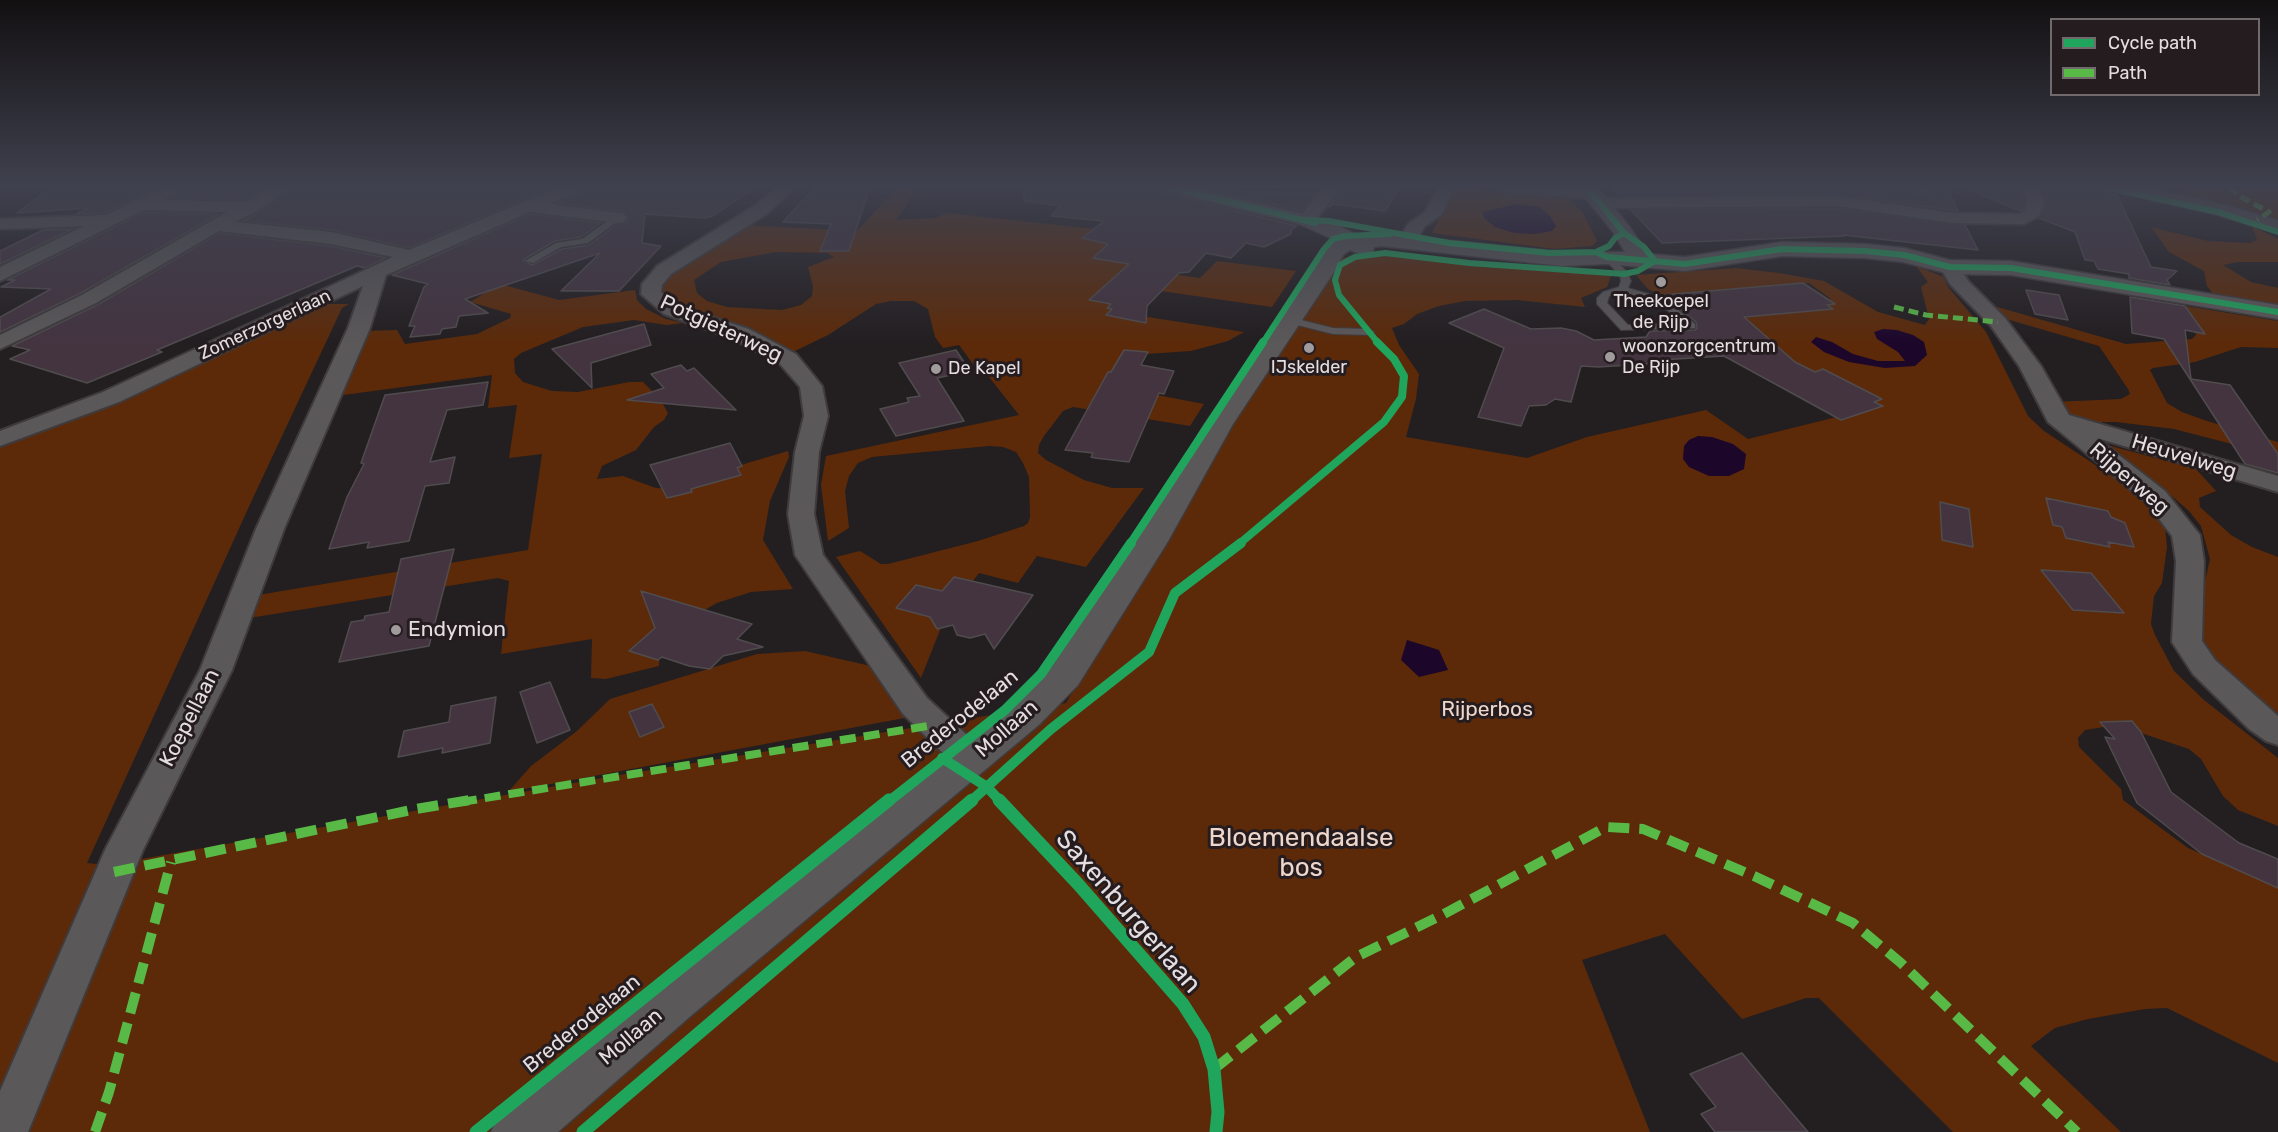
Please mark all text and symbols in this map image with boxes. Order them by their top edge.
legend [2050,18,2260,96]
text: Cycle path [2108,32,2197,54]
text: Path [2108,62,2147,84]
marker: Theekoepel de Rijp [1654,275,1668,289]
street label: Zomerzorgerlaan [196,285,334,365]
street label: Potgieterweg [656,290,786,368]
place label: Theekoepel de Rijp [1613,291,1709,334]
place label: woonzorgcentrum De Rijp [1622,336,1776,378]
marker: IJskelder [1302,341,1316,355]
marker: woonzorgcentrum De Rijp [1603,350,1617,364]
place label: IJskelder [1271,357,1347,379]
place label: De Kapel [948,358,1021,380]
marker: De Kapel [929,362,943,376]
street label: Heuvelweg [2129,429,2239,485]
street label: Rijperweg [2084,438,2174,520]
place label: Endymion [408,617,506,643]
marker: Endymion [389,623,403,637]
street label: Brederodelaan [897,664,1023,774]
street label: Koepellaan [155,665,225,771]
street label: Mollaan [970,695,1044,763]
park label: Rijperbos [1441,697,1533,723]
park label: Bloemendaalse bos [1209,822,1393,884]
street label: Saxenburgerlaan [1049,824,1207,1000]
street label: Brederodelaan [519,969,645,1079]
street label: Mollaan [594,1003,668,1071]

